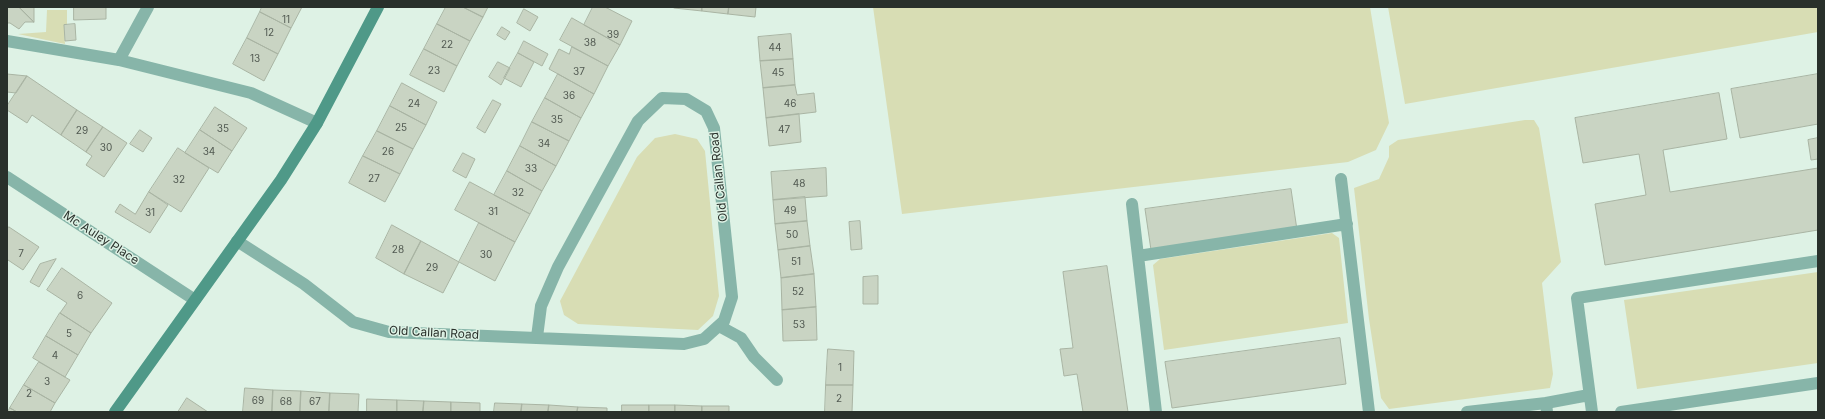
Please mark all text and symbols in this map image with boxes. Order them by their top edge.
house number: 11 [282,14,290,26]
house number: 12 [264,27,274,39]
house number: 39 [607,29,619,41]
house number: 38 [584,37,596,49]
house number: 22 [441,39,453,51]
house number: 44 [769,42,781,54]
house number: 13 [250,53,260,65]
house number: 23 [428,65,440,77]
house number: 37 [573,66,585,78]
house number: 45 [772,67,784,79]
house number: 36 [563,90,575,102]
house number: 24 [408,98,420,110]
house number: 46 [784,98,796,110]
house number: 35 [551,114,563,126]
house number: 25 [395,122,407,134]
house number: 35 [217,123,229,135]
house number: 47 [778,124,790,136]
house number: 29 [76,125,88,137]
street label: Old Callan Road [707,131,731,223]
house number: 34 [538,138,550,150]
house number: 30 [100,142,112,154]
house number: 34 [203,146,215,158]
house number: 26 [382,146,394,158]
house number: 33 [525,163,537,175]
house number: 27 [368,173,380,185]
house number: 32 [173,174,185,186]
house number: 48 [793,178,805,190]
house number: 32 [512,187,524,199]
house number: 49 [784,205,796,217]
house number: 31 [488,206,498,218]
house number: 31 [145,207,155,219]
street label: Mc Auley Place [60,208,142,268]
house number: 50 [786,229,798,241]
house number: 28 [392,244,404,256]
house number: 7 [18,248,24,260]
house number: 30 [480,249,492,261]
house number: 51 [791,256,801,268]
house number: 29 [426,262,438,274]
house number: 52 [792,286,804,298]
house number: 6 [77,290,83,302]
house number: 53 [793,319,805,331]
street label: Old Callan Road [389,323,479,343]
house number: 5 [66,328,72,340]
house number: 4 [52,350,58,362]
house number: 1 [838,362,842,374]
house number: 3 [44,376,50,388]
house number: 2 [26,388,32,400]
house number: 2 [836,393,842,405]
house number: 69 [252,395,264,407]
house number: 68 [280,396,292,408]
house number: 67 [309,396,321,408]

